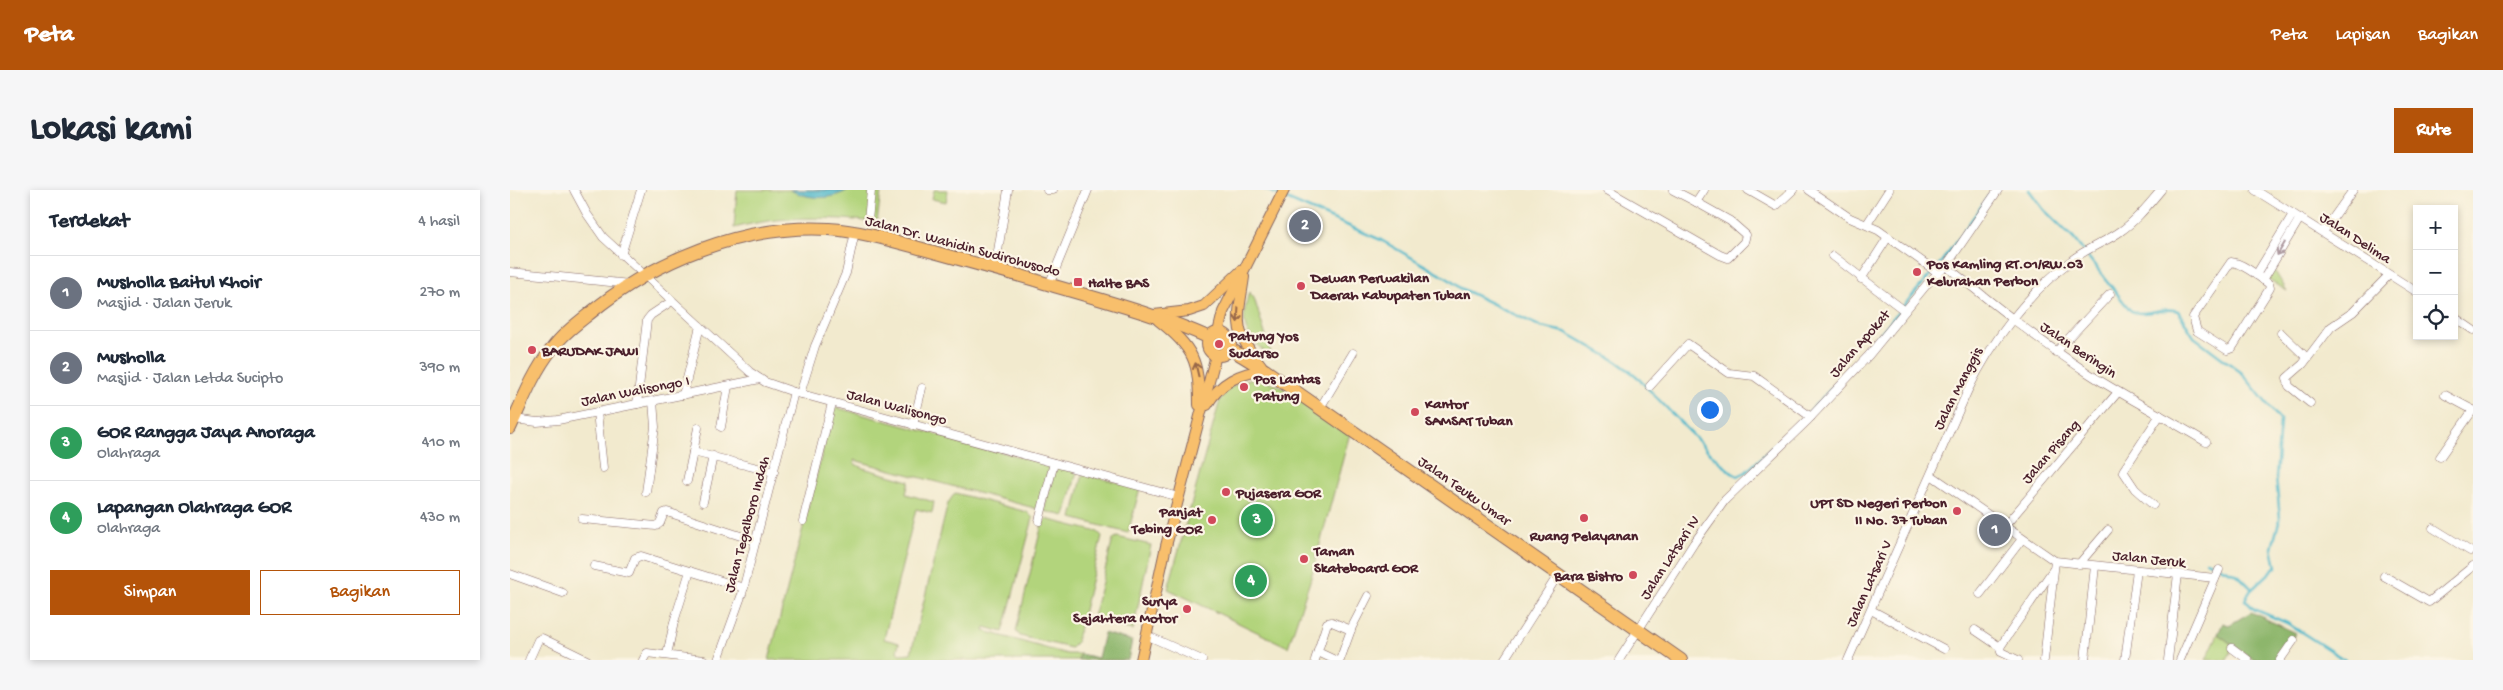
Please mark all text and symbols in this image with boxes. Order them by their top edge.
text: Peta [25,21,74,50]
text: Peta [2271,25,2308,46]
text: Lapisan [2336,25,2390,46]
text: Bagikan [2418,25,2478,46]
button: Rute [2394,108,2473,153]
text: Lokasi kami [30,110,192,151]
map controls [2413,205,2458,340]
button: + [2413,205,2458,250]
pin: 2 [1289,207,1321,245]
street label: Jalan Delima [2316,209,2395,269]
text: Terdekat [50,210,129,235]
street label: Jalan Dr. Wahidin Sudirohusodo [863,212,1062,282]
text: 4 hasil [418,213,460,232]
one-way arrow [2276,241,2286,255]
button: − [2413,250,2458,295]
place label: Pos Kamling RT.01/RW.03 Kelurahan Perbon [1926,256,2083,291]
marker: Pos Kamling RT.01/RW.03 Kelurahan Perbon [1911,266,1923,278]
place label: Dewan Perwakilan Daerah Kabupaten Tuban [1309,270,1471,305]
text: Musholla Baitul Khoir [97,272,261,295]
place label: Halte BAS [1088,275,1150,293]
marker: Halte BAS [1072,276,1084,288]
marker: Dewan Perwakilan Daerah Kabupaten Tuban [1295,280,1307,292]
text: 1 [63,284,69,303]
text: 270 m [420,284,460,303]
text: Masjid · Jalan Jeruk [97,295,231,314]
button: locate [2413,295,2458,340]
street label: Jalan Apokat [1826,305,1896,382]
one-way arrow [1233,306,1242,322]
street label: Jalan Beringin [2036,318,2120,383]
place label: Patung Yos Sudarso [1228,328,1300,363]
marker: Patung Yos Sudarso [1213,338,1225,350]
place label: BARUDAK JAWI [541,343,639,361]
marker: BARUDAK JAWI [526,344,538,356]
street label: Jalan Manggis [1930,344,1988,433]
text: Musholla [97,347,165,370]
text: 2 [62,359,70,378]
text: 390 m [419,359,460,378]
one-way arrow [1191,363,1201,379]
text: Masjid · Jalan Letda Sucipto [97,370,283,389]
place label: Pos Lantas Patung [1253,371,1322,406]
street label: Jalan Walisongo I [580,373,691,411]
marker: Pos Lantas Patung [1238,381,1250,393]
street label: Jalan Walisongo [844,386,949,430]
place label: Kantor SAMSAT Tuban [1424,396,1513,431]
your location [1697,397,1723,423]
marker: Kantor SAMSAT Tuban [1409,406,1421,418]
street label: Jalan Pisang [2019,416,2084,488]
text: GOR Rangga Jaya Anoraga [97,422,315,445]
text: 3 [62,434,70,453]
text: 410 m [422,434,460,453]
text: Olahraga [97,445,160,464]
street label: Jalan Teuku Umar [1414,453,1515,531]
street label: Jalan Tegalboro Indah [721,454,775,595]
place label: Pujasera GOR [1235,485,1322,503]
marker: Pujasera GOR [1220,486,1232,498]
place label: UPT SD Negeri Perbon II No. 37 Tuban [1810,495,1948,530]
text: Lapangan Olahraga GOR [97,497,291,520]
pin: 3 [1241,501,1273,539]
place label: Panjat Tebing GOR [1131,504,1204,539]
marker: UPT SD Negeri Perbon II No. 37 Tuban [1951,505,1963,517]
text: 4 [62,509,70,528]
text: 430 m [420,509,460,528]
pin: 1 [1979,511,2011,549]
marker: Ruang Pelayanan [1578,512,1590,524]
street label: Jalan Latsari IV [1637,513,1704,603]
marker: Panjat Tebing GOR [1206,514,1218,526]
text: Olahraga [97,520,160,539]
place label: Ruang Pelayanan [1529,528,1639,546]
street label: Jalan Latsari V [1843,538,1897,630]
place label: Taman Skateboard GOR [1313,543,1419,578]
street label: Jalan Jeruk [2111,547,2187,573]
marker: Taman Skateboard GOR [1298,553,1310,565]
pin: 4 [1235,562,1267,600]
place label: Bara Bistro [1553,568,1623,586]
marker: Bara Bistro [1627,569,1639,581]
button: Simpan [50,570,250,615]
button: Bagikan [260,570,460,615]
place label: Surya Sejahtera Motor [1073,593,1179,628]
marker: Surya Sejahtera Motor [1181,603,1193,615]

